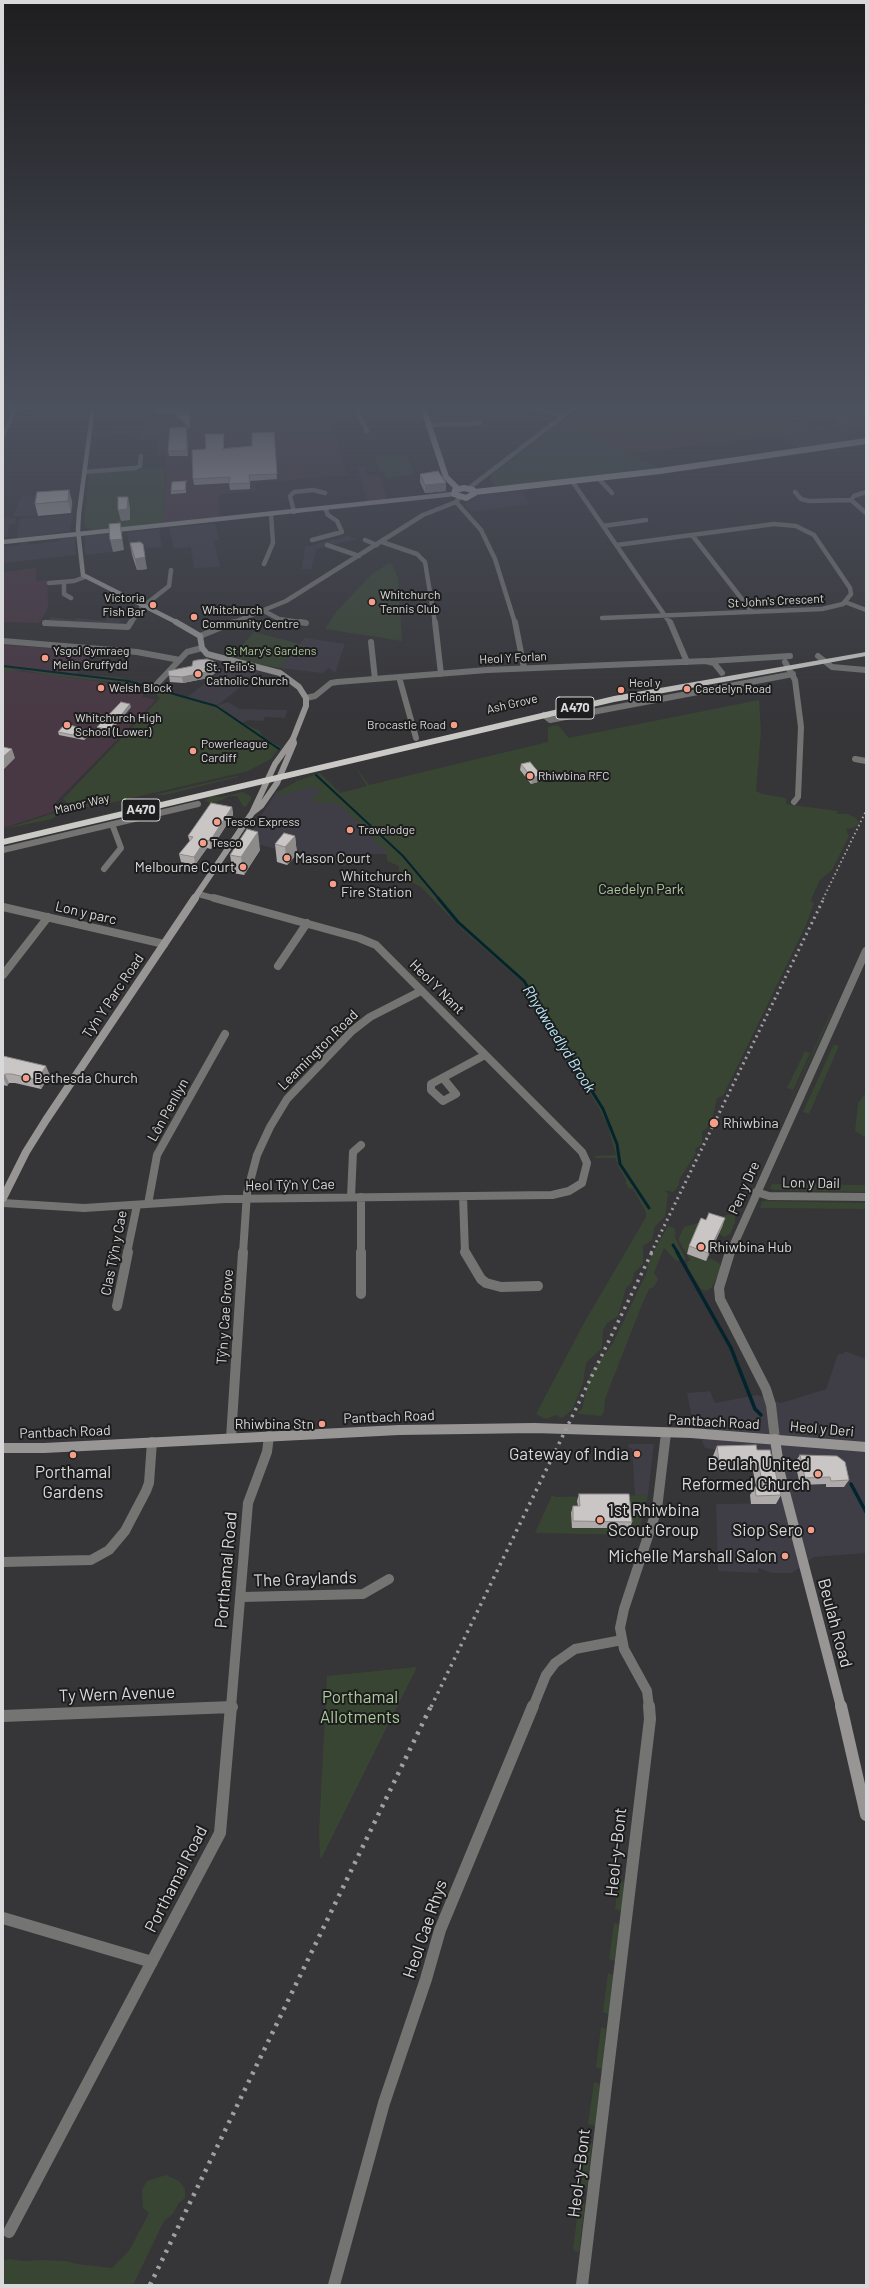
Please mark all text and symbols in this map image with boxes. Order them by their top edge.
place label: Whitchurch Tennis Club [380,588,440,616]
place label: Victoria Fish Bar [103,591,145,619]
street label: St John's Crescent [728,591,824,611]
marker: Whitchurch Tennis Club [367,597,377,607]
marker: Victoria Fish Bar [148,600,158,610]
place label: Whitchurch Community Centre [202,603,299,631]
marker: Whitchurch Community Centre [189,612,199,622]
place label: Ysgol Gymraeg Melin Gruffydd [53,644,130,672]
park label: St Mary's Gardens [225,644,317,658]
street label: Heol Y Forlan [479,649,547,667]
marker: Ysgol Gymraeg Melin Gruffydd [40,653,50,663]
place label: St. Teilo's Catholic Church [206,660,288,688]
marker: St. Teilo's Catholic Church [193,669,203,679]
place label: Heol y Forlan [629,676,662,704]
place label: Welsh Block [109,681,172,695]
place label: Caedelyn Road [695,682,771,696]
marker: Welsh Block [96,683,106,693]
marker: Caedelyn Road [682,684,692,694]
marker: Heol y Forlan [616,685,626,695]
street label: Ash Grove [485,691,539,717]
road number: A470 [556,697,594,719]
place label: Whitchurch High School (Lower) [75,711,162,739]
place label: Brocastle Road [367,718,446,732]
marker: Whitchurch High School (Lower) [62,720,72,730]
marker: Brocastle Road [449,720,459,730]
place label: Powerleague Cardiff [201,737,268,765]
marker: Powerleague Cardiff [188,746,198,756]
place label: Rhiwbina RFC [538,769,610,783]
marker: Rhiwbina RFC [525,771,535,781]
street label: Manor Way [53,791,111,817]
road number: A470 [122,799,160,821]
place label: Tesco Express [225,815,300,829]
marker: Tesco Express [212,817,222,827]
place label: Travelodge [358,823,415,837]
marker: Travelodge [345,825,355,835]
place label: Tesco [211,836,242,850]
marker: Tesco [198,838,208,848]
place label: Mason Court [295,850,371,866]
marker: Mason Court [282,853,292,863]
place label: Melbourne Court [135,859,235,875]
marker: Melbourne Court [238,862,248,872]
place label: Whitchurch Fire Station [341,868,412,900]
marker: Whitchurch Fire Station [328,879,338,889]
park label: Caedelyn Park [598,881,684,897]
street label: Lon y parc [54,898,118,928]
street label: Ty'n Y Parc Road [79,951,147,1041]
street label: Heol Y Nant [406,956,468,1018]
water label: Rhydwaedlyd Brook [519,982,599,1096]
street label: Leamington Road [274,1006,362,1094]
place label: Bethesda Church [34,1070,138,1086]
marker: Bethesda Church [21,1073,31,1083]
street label: Lôn Penllyn [144,1076,192,1144]
place label: Rhiwbina [723,1115,779,1131]
marker: Rhiwbina [708,1117,720,1129]
street label: Pen y Dre [725,1159,763,1217]
street label: Lon y Dail [782,1174,840,1192]
street label: Heol Tŷ'n Y Cae [245,1176,335,1194]
street label: Clas Tŷ'n y Cae [98,1209,130,1297]
place label: Rhiwbina Hub [709,1239,792,1255]
marker: Rhiwbina Hub [696,1242,706,1252]
street label: Tŷ'n y Cae Grove [213,1269,237,1365]
street label: Pantbach Road [343,1407,435,1427]
street label: Pantbach Road [668,1411,760,1433]
place label: Rhiwbina Stn [235,1416,314,1432]
street label: Heol y Deri [789,1418,855,1440]
marker: Rhiwbina Stn [317,1419,327,1429]
street label: Pantbach Road [19,1422,111,1442]
place label: Gateway of India [509,1444,629,1464]
marker: Gateway of India [632,1449,642,1459]
marker: Porthamal Gardens [68,1450,78,1460]
place label: Beulah United Reformed Church [682,1454,810,1494]
place label: Porthamal Gardens [35,1462,111,1502]
marker: Beulah United Reformed Church [813,1469,823,1479]
place label: 1st Rhiwbina Scout Group [608,1500,699,1540]
street label: Porthamal Road [211,1511,241,1629]
marker: 1st Rhiwbina Scout Group [595,1515,605,1525]
place label: Siop Sero [732,1520,803,1540]
marker: Siop Sero [806,1525,816,1535]
place label: Michelle Marshall Salon [608,1546,777,1566]
marker: Michelle Marshall Salon [780,1551,790,1561]
street label: The Graylands [253,1567,357,1591]
street label: Beulah Road [813,1576,857,1670]
street label: Ty Wern Avenue [59,1682,175,1706]
park label: Porthamal Allotments [320,1687,400,1727]
street label: Heol-y-Bont [601,1807,631,1897]
street label: Porthamal Road [140,1822,212,1936]
street label: Heol Cae Rhys [399,1877,451,1981]
street label: Heol-y-Bont [563,2127,595,2219]

